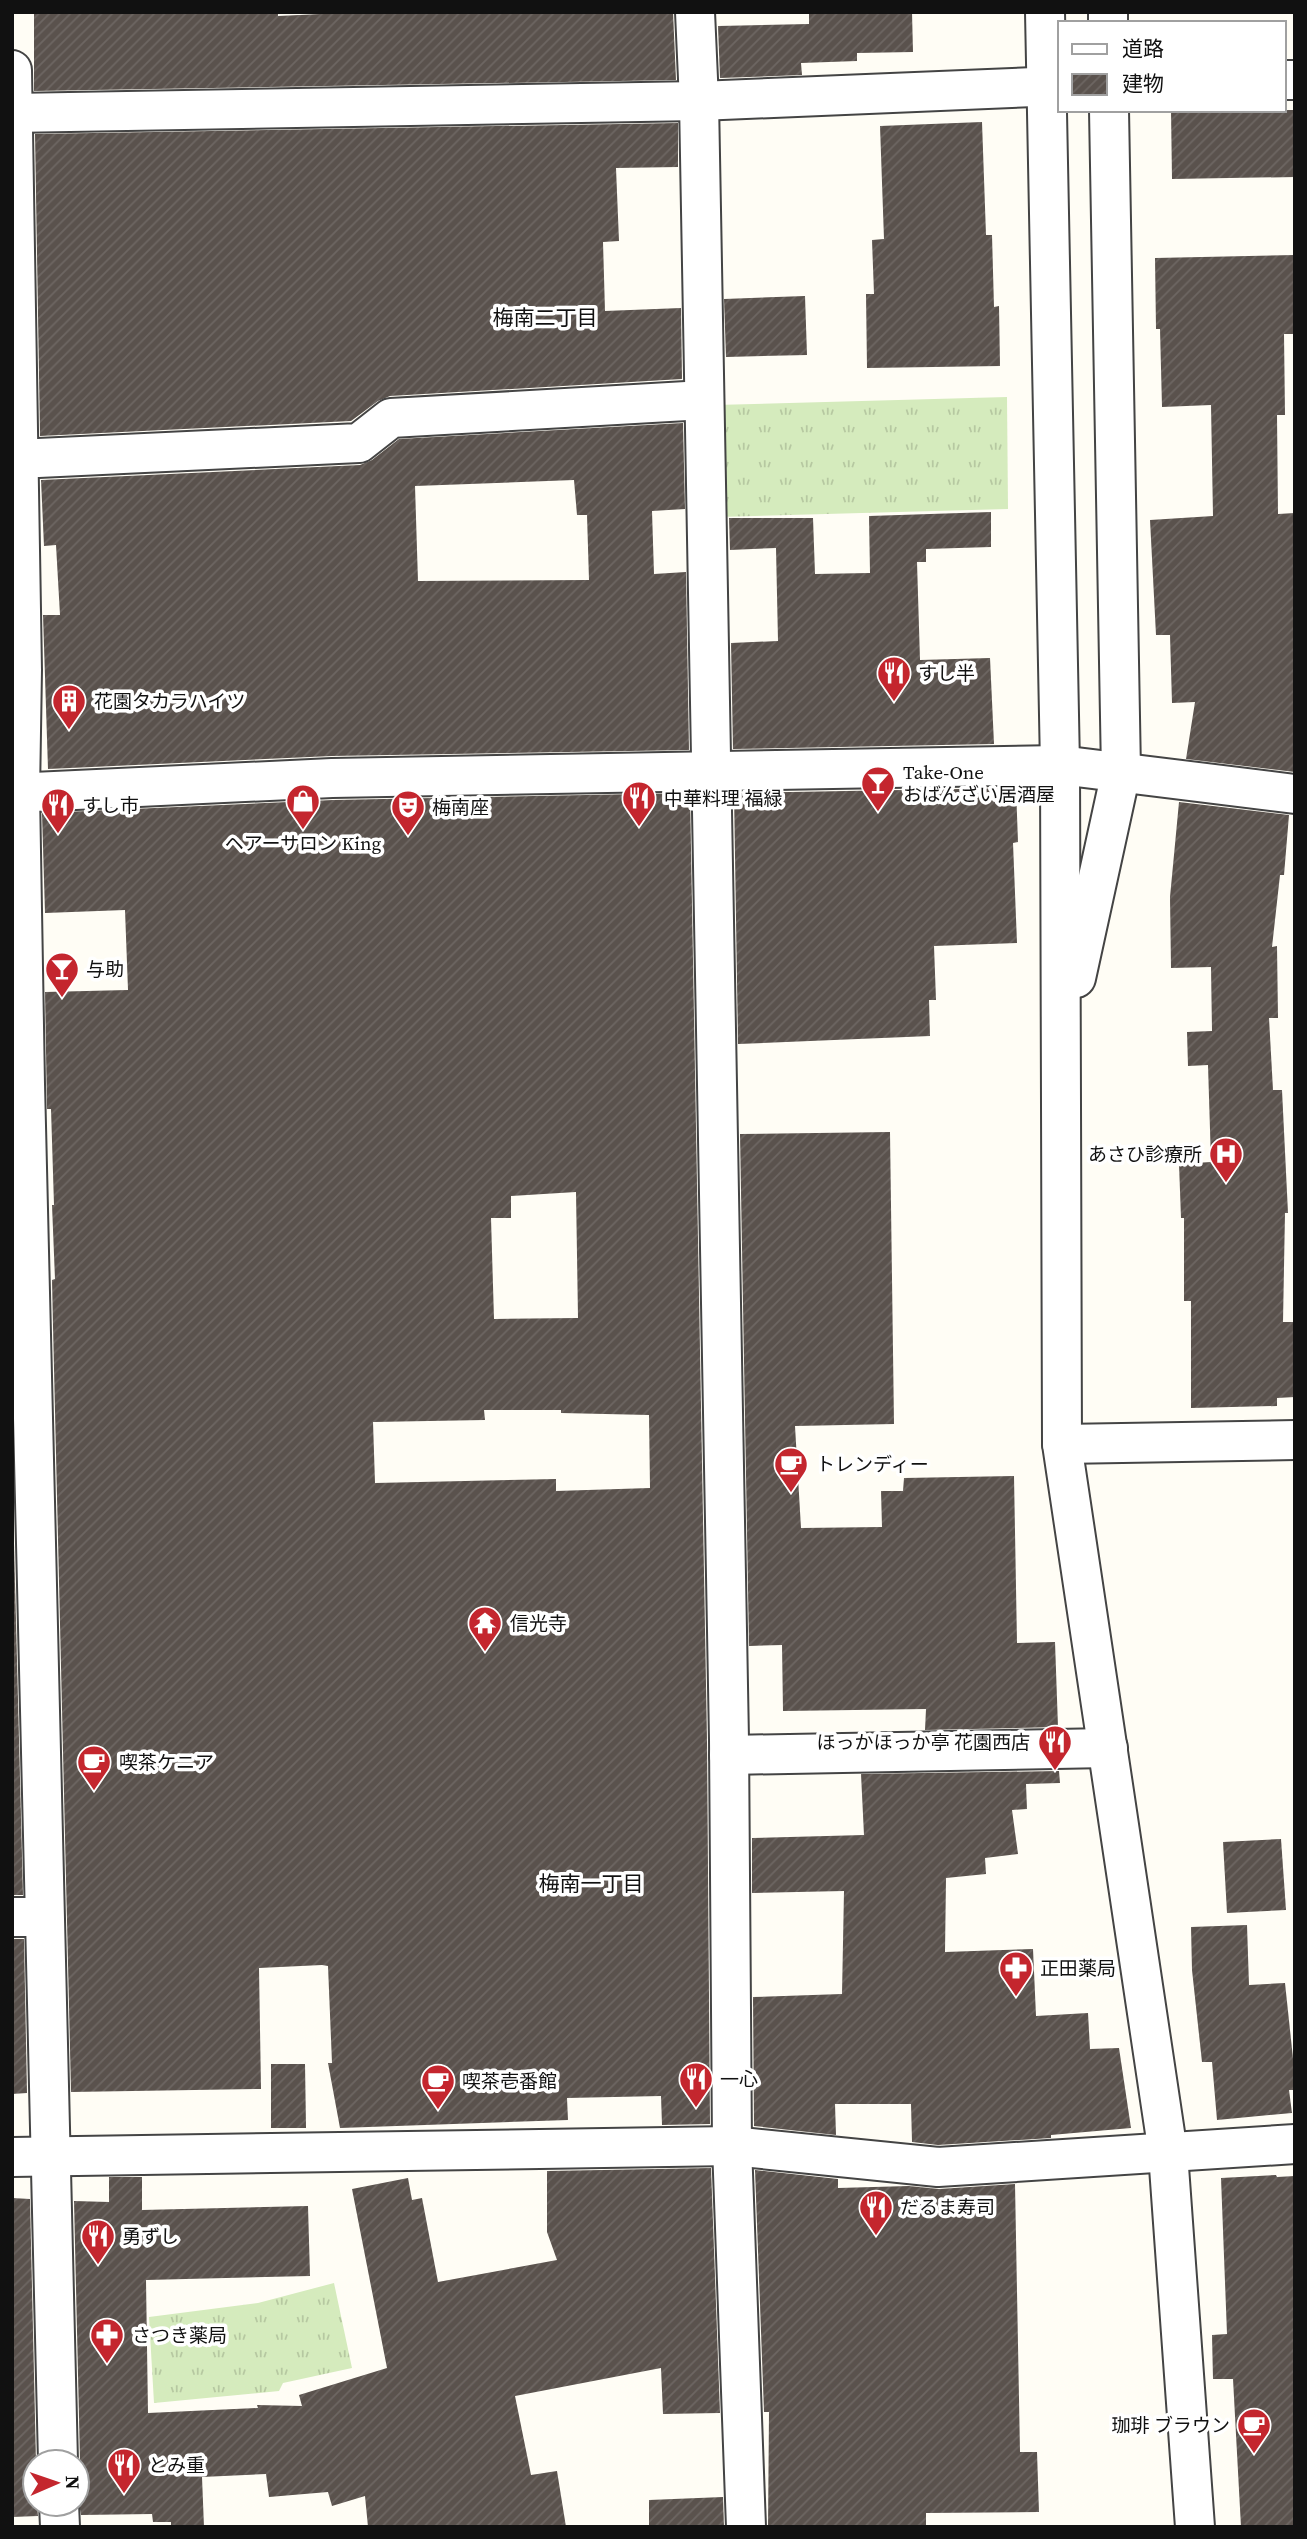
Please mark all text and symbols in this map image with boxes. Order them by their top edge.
legend [1058,21,1286,112]
text: 道路 [1122,34,1164,63]
text: 建物 [1122,69,1164,98]
district label: 梅南二丁目 [493,303,598,332]
restaurant icon: すし半 [875,654,913,703]
place label: すし半 [918,660,975,686]
building icon: 花園タカラハイツ [50,682,88,731]
place label: 花園タカラハイツ [94,688,245,714]
place label: Take-One おばんざい居酒屋 [903,759,1055,807]
bar icon: Take-One おばんざい居酒屋 [859,764,897,813]
restaurant icon: 中華料理 福緑 [620,779,658,828]
shop icon: ヘアーサロン King [284,782,322,831]
place label: 中華料理 福緑 [664,785,782,811]
restaurant icon: すし市 [39,786,77,835]
theatre icon: 梅南座 [389,788,427,837]
place label: すし市 [82,792,139,818]
place label: 梅南座 [432,794,489,820]
place label: ヘアーサロン King [225,830,381,856]
bar icon: 与助 [43,950,81,999]
place label: 与助 [86,956,124,982]
hospital icon: あさひ診療所 [1207,1135,1245,1184]
place label: あさひ診療所 [1088,1141,1202,1167]
cafe icon: トレンディー [772,1445,810,1494]
place label: トレンディー [816,1451,929,1477]
temple icon: 信光寺 [466,1604,504,1653]
place label: 信光寺 [510,1610,567,1636]
restaurant icon: ほっかほっか亭 花園西店 [1036,1723,1074,1772]
place label: ほっかほっか亭 花園西店 [817,1729,1030,1755]
cafe icon: 喫茶ケニア [75,1743,113,1792]
place label: 喫茶ケニア [119,1749,214,1775]
district label: 梅南一丁目 [539,1869,644,1898]
pharmacy icon: 正田薬局 [997,1949,1035,1998]
place label: 正田薬局 [1040,1955,1116,1981]
restaurant icon: 一心 [677,2060,715,2109]
cafe icon: 喫茶壱番館 [419,2062,457,2111]
place label: 一心 [720,2066,758,2092]
place label: 喫茶壱番館 [462,2068,557,2094]
restaurant icon: だるま寿司 [857,2188,895,2237]
place label: だるま寿司 [900,2194,995,2220]
restaurant icon: 勇ずし [79,2217,117,2266]
place label: 勇ずし [122,2223,179,2249]
pharmacy icon: さつき薬局 [88,2316,126,2365]
place label: さつき薬局 [132,2322,227,2348]
cafe icon: 珈琲 ブラウン [1235,2406,1273,2455]
place label: 珈琲 ブラウン [1112,2412,1230,2438]
restaurant icon: とみ重 [105,2446,143,2495]
north arrow [21,2448,91,2518]
place label: とみ重 [148,2452,205,2478]
text: N [60,2475,86,2490]

